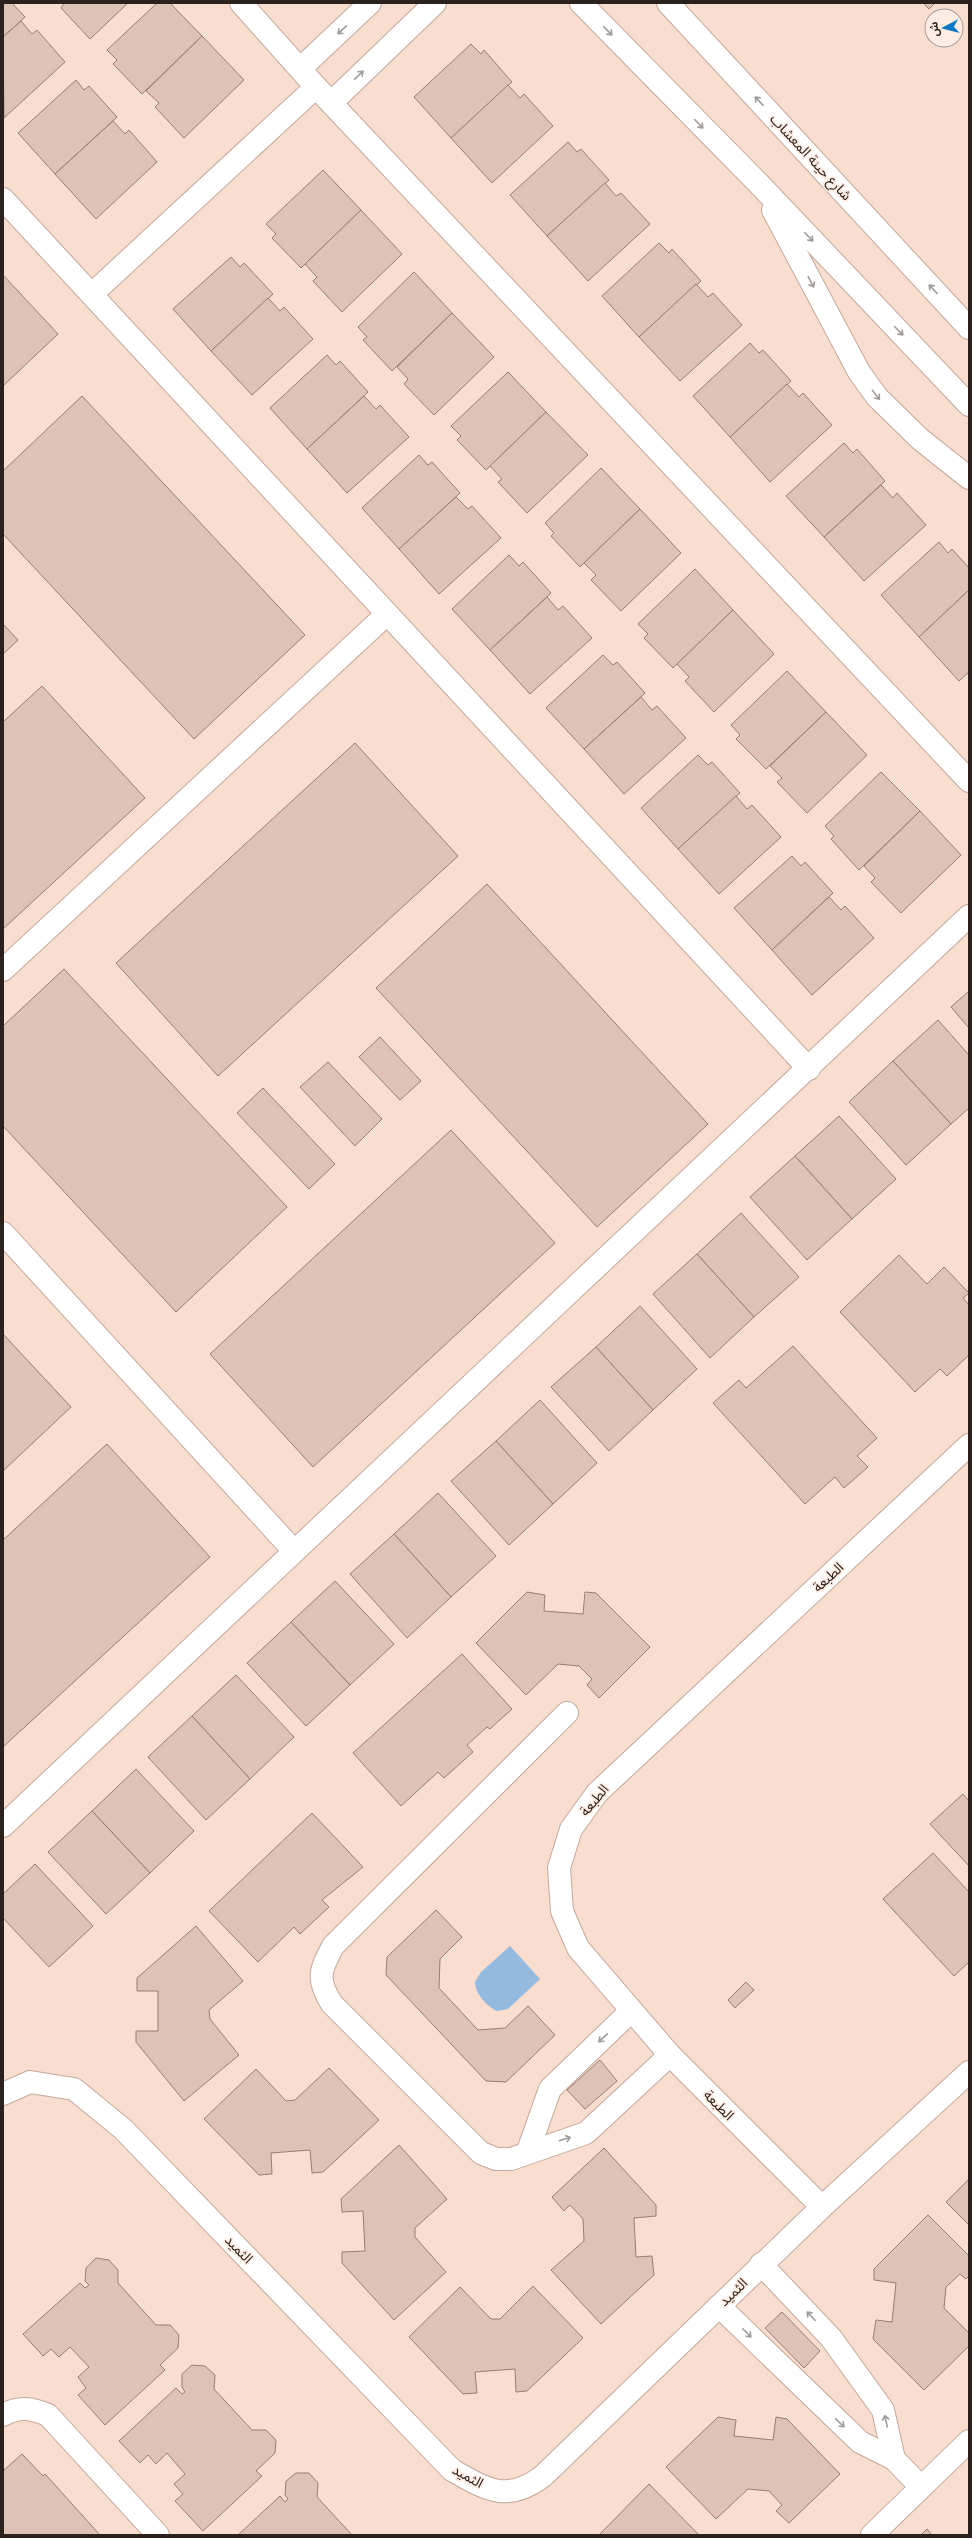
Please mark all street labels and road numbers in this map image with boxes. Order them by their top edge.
street label: شارع حينة المعشاب [765,110,856,205]
street label: الطبعة [809,1558,847,1596]
street label: الطبعة [576,1780,612,1820]
street label: الطبعة [700,2086,738,2124]
street label: الثميد [221,2231,257,2267]
street label: الثميد [715,2274,751,2310]
street label: الثميد [449,2460,487,2492]

